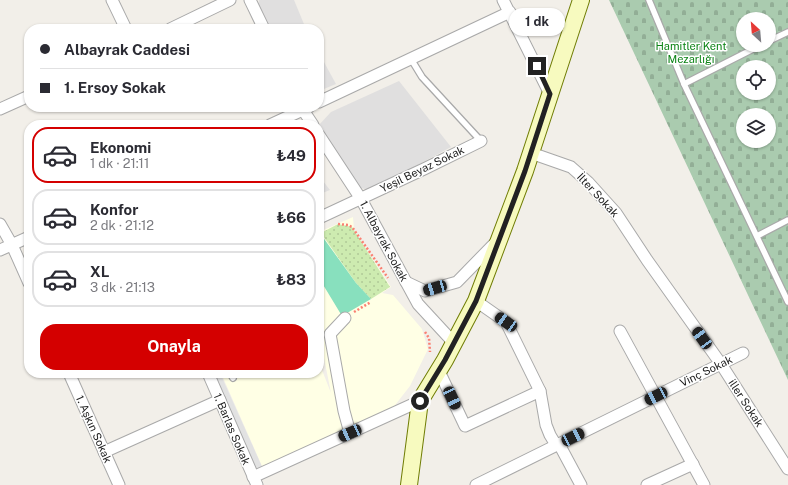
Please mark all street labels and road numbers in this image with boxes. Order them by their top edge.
street label: Yeşil Beyaz Sokak [378,144,466,195]
street label: İlter Sokak [575,170,622,219]
street label: 1. Albayrak Sokak [358,199,410,283]
street label: Vinç Sokak [678,353,735,390]
street label: iller Sokak [726,377,766,429]
street label: 1. Barlas Sokak [211,391,253,467]
street label: 1. Aşkın Sokak [73,393,114,465]

